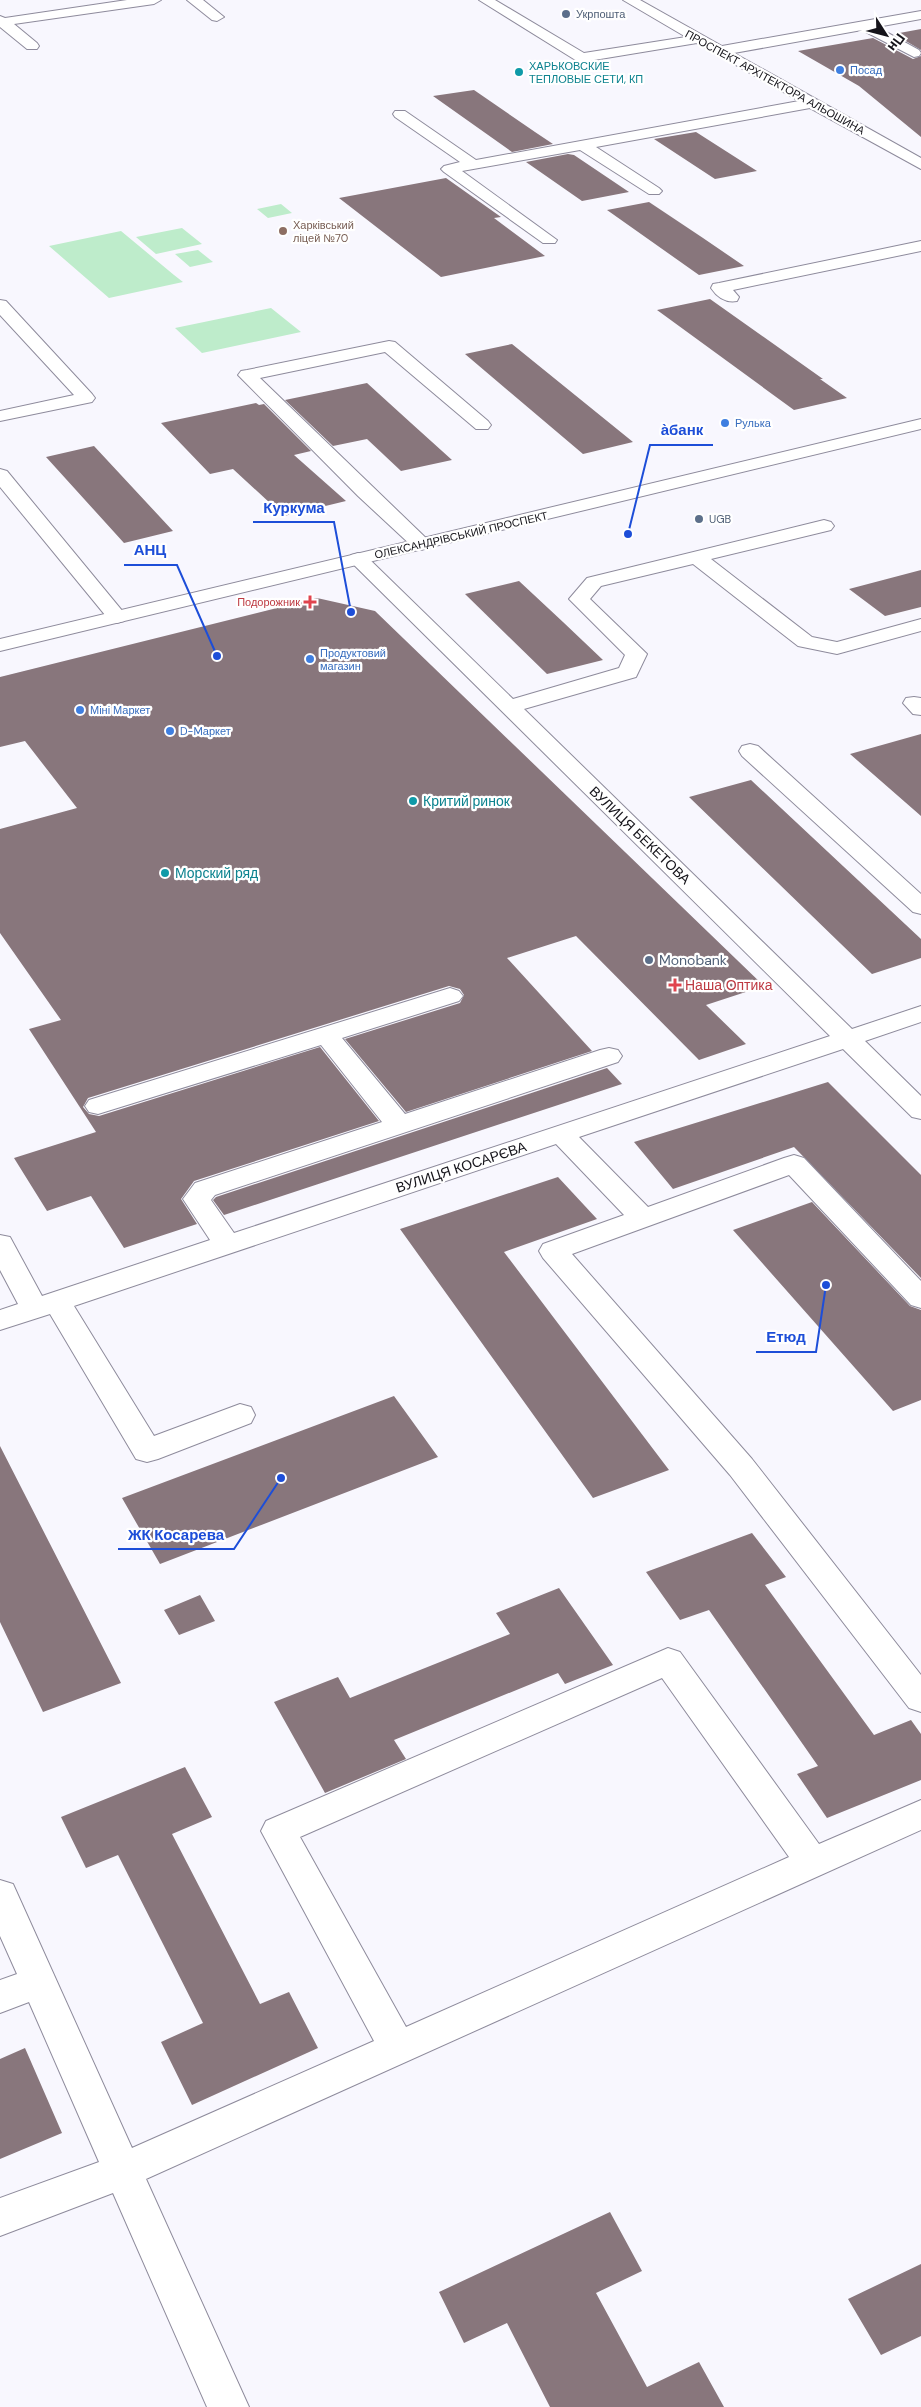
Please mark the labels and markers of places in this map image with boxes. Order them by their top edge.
place label: Укрпошта [576,7,626,21]
marker: Укрпошта [560,8,572,20]
place label: ХАРЬКОВСКИЕ ТЕПЛОВЫЕ СЕТИ, КП [529,59,643,86]
place label: Посад [850,63,883,77]
marker: Посад [834,64,846,76]
marker: ХАРЬКОВСКИЕ ТЕПЛОВЫЕ СЕТИ, КП [513,66,525,78]
place label: Харківський ліцей №70 [293,218,354,245]
marker: Харківський ліцей №70 [277,225,289,237]
callout: а̀банк [650,415,713,445]
place label: Рулька [735,416,772,430]
marker: Рулька [719,417,731,429]
callout: Куркума [253,492,334,522]
place label: UGB [709,512,732,526]
marker: UGB [693,513,705,525]
callout: АНЦ [124,535,177,565]
place label: Подорожник [237,595,300,609]
marker: Подорожник [304,596,316,608]
place label: Продуктовий магазин [320,646,386,673]
marker: Продуктовий магазин [304,653,316,665]
place label: Міні Маркет [90,703,150,717]
marker: Міні Маркет [74,704,86,716]
place label: D-Mаркет [180,724,231,738]
marker: D-Mаркет [164,725,176,737]
place label: Критий ринок [423,792,511,810]
marker: Критий ринок [407,795,419,807]
place label: Морский ряд [175,864,258,882]
marker: Морский ряд [159,867,171,879]
place label: Monobank [659,951,727,969]
marker: Monobank [643,954,655,966]
place label: Наша Оптика [685,976,773,994]
marker: Наша Оптика [669,979,681,991]
callout: Етюд [756,1322,816,1352]
callout: ЖК Косарева [118,1519,234,1549]

